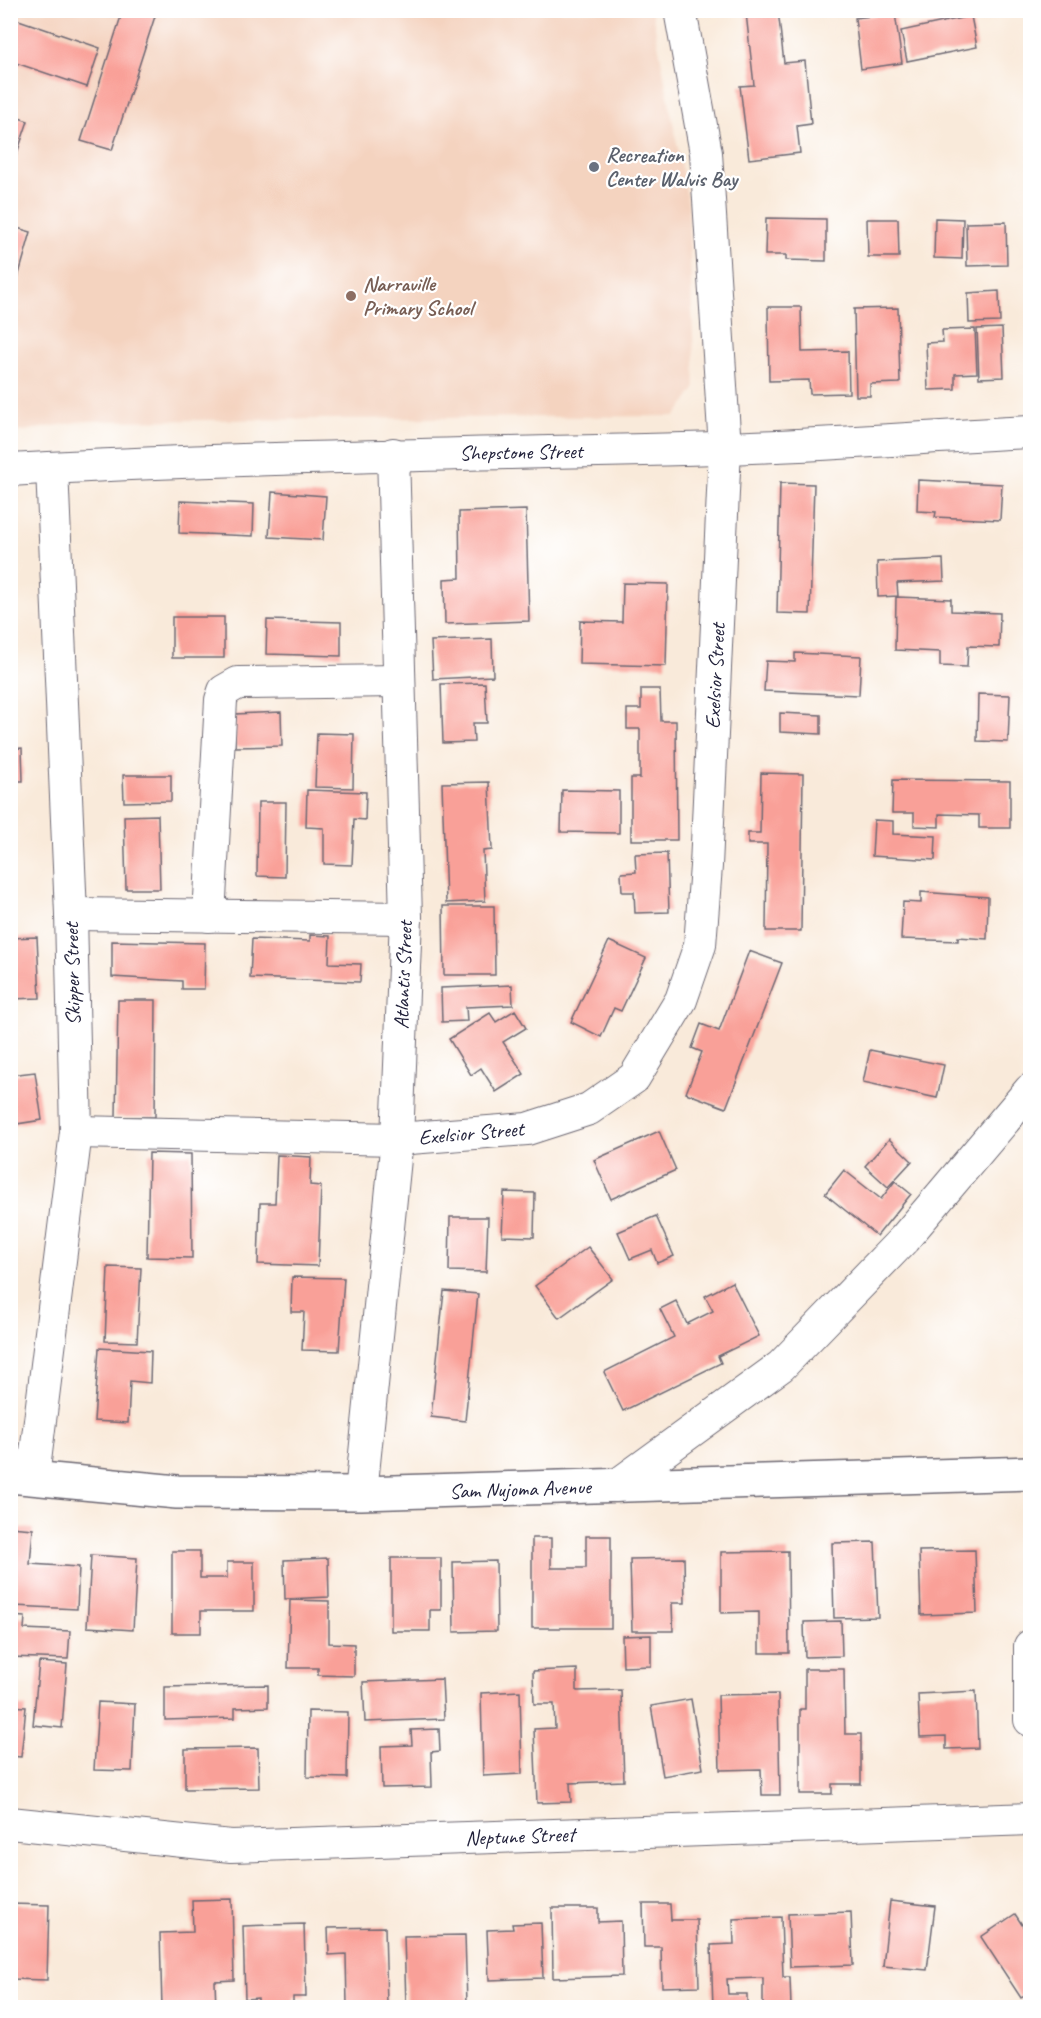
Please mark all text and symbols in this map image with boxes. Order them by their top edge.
place label: Recreation Center Walvis Bay [606,142,739,192]
marker: Recreation Center Walvis Bay [587,160,601,174]
place label: Narraville Primary School [363,271,477,321]
marker: Narraville Primary School [344,289,358,303]
street label: Shepstone Street [459,438,585,466]
street label: Exelsior Street [699,621,731,729]
street label: Atlantis Street [388,918,418,1029]
street label: Skipper Street [58,920,86,1026]
street label: Exelsior Street [417,1115,527,1151]
street label: Sam Nujoma Avenue [449,1473,593,1504]
street label: Neptune Street [465,1821,578,1851]

